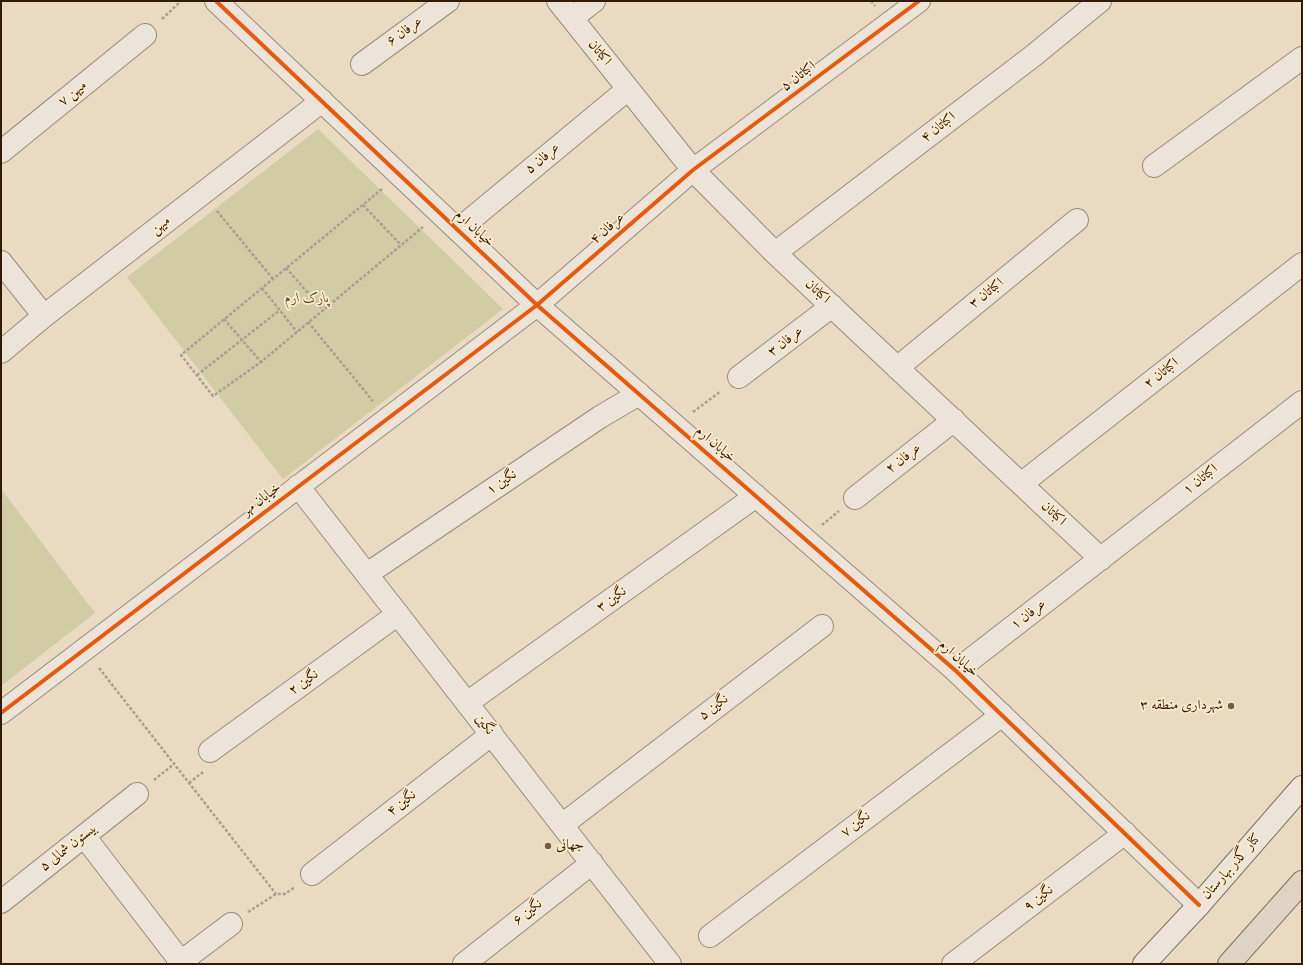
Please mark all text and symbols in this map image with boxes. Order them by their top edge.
street label: عرفان ۶ [384,13,426,51]
street label: اکباتان [584,37,614,69]
street label: اکباتان ۵ [778,58,820,96]
street label: میهن ۷ [55,78,91,110]
street label: اکباتان ۴ [918,109,960,147]
street label: عرفان ۵ [522,140,564,178]
street label: خیابان ارم [451,207,497,251]
street label: عرفان ۴ [587,210,629,248]
street label: میهن [148,213,174,239]
street label: اکباتان ۳ [966,275,1008,313]
street label: اکباتان [801,276,833,308]
park label: پارک ارم [285,291,329,307]
street label: عرفان ۳ [765,323,807,361]
street label: اکباتان ۲ [1141,355,1183,393]
street label: خیابان ارم [692,423,738,467]
street label: عرفان ۲ [883,440,925,478]
street label: اکباتان ۱ [1180,461,1222,499]
street label: نگین ۱ [484,467,520,499]
street label: خیابان مهر [239,480,285,520]
street label: اکباتان [1037,498,1069,530]
street label: نگین ۳ [594,584,630,616]
street label: عرفان ۱ [1008,596,1050,634]
street label: خیابان ارم [935,637,981,681]
street label: نگین ۲ [286,667,322,699]
street label: نگین ۵ [696,691,732,725]
place label: شهرداری منطقه ۳ [1140,698,1223,714]
marker: شهرداری منطقه ۳ [1226,701,1236,711]
street label: نگین [471,711,497,739]
street label: نگین ۴ [384,787,420,821]
street label: نگین ۷ [838,808,874,842]
street label: بیستون شمالی ۵ [37,820,101,876]
street label: کنار گذر بهارستان [1199,830,1265,904]
place label: جهانی [556,838,584,854]
marker: جهانی [543,841,553,851]
street label: نگین ۹ [1021,882,1057,916]
street label: نگین ۶ [510,896,546,930]

